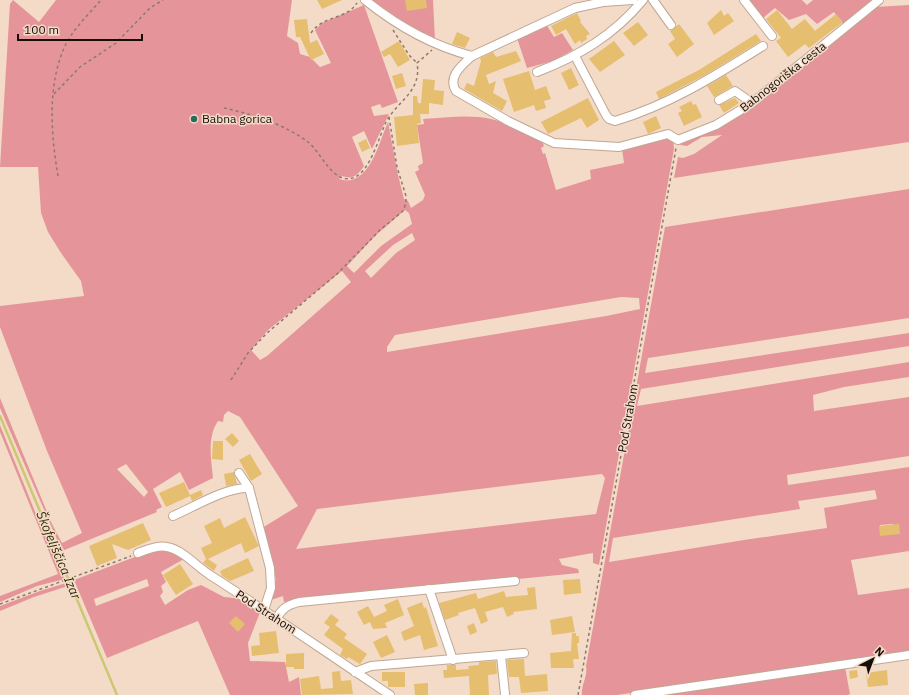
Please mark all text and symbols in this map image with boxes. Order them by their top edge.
scale bar [18,16,142,42]
text: 100 m [24,22,59,37]
street label: Babnogoriška cesta [737,38,829,115]
place label: Babna gorica [202,111,273,126]
marker: Babna gorica [189,114,199,124]
street label: Pod Strahom [614,382,641,453]
water label: Škofeljščica Izar [32,509,85,603]
street label: Pod Strahom [233,586,300,637]
north arrow [853,639,893,679]
text: N [872,644,887,659]

